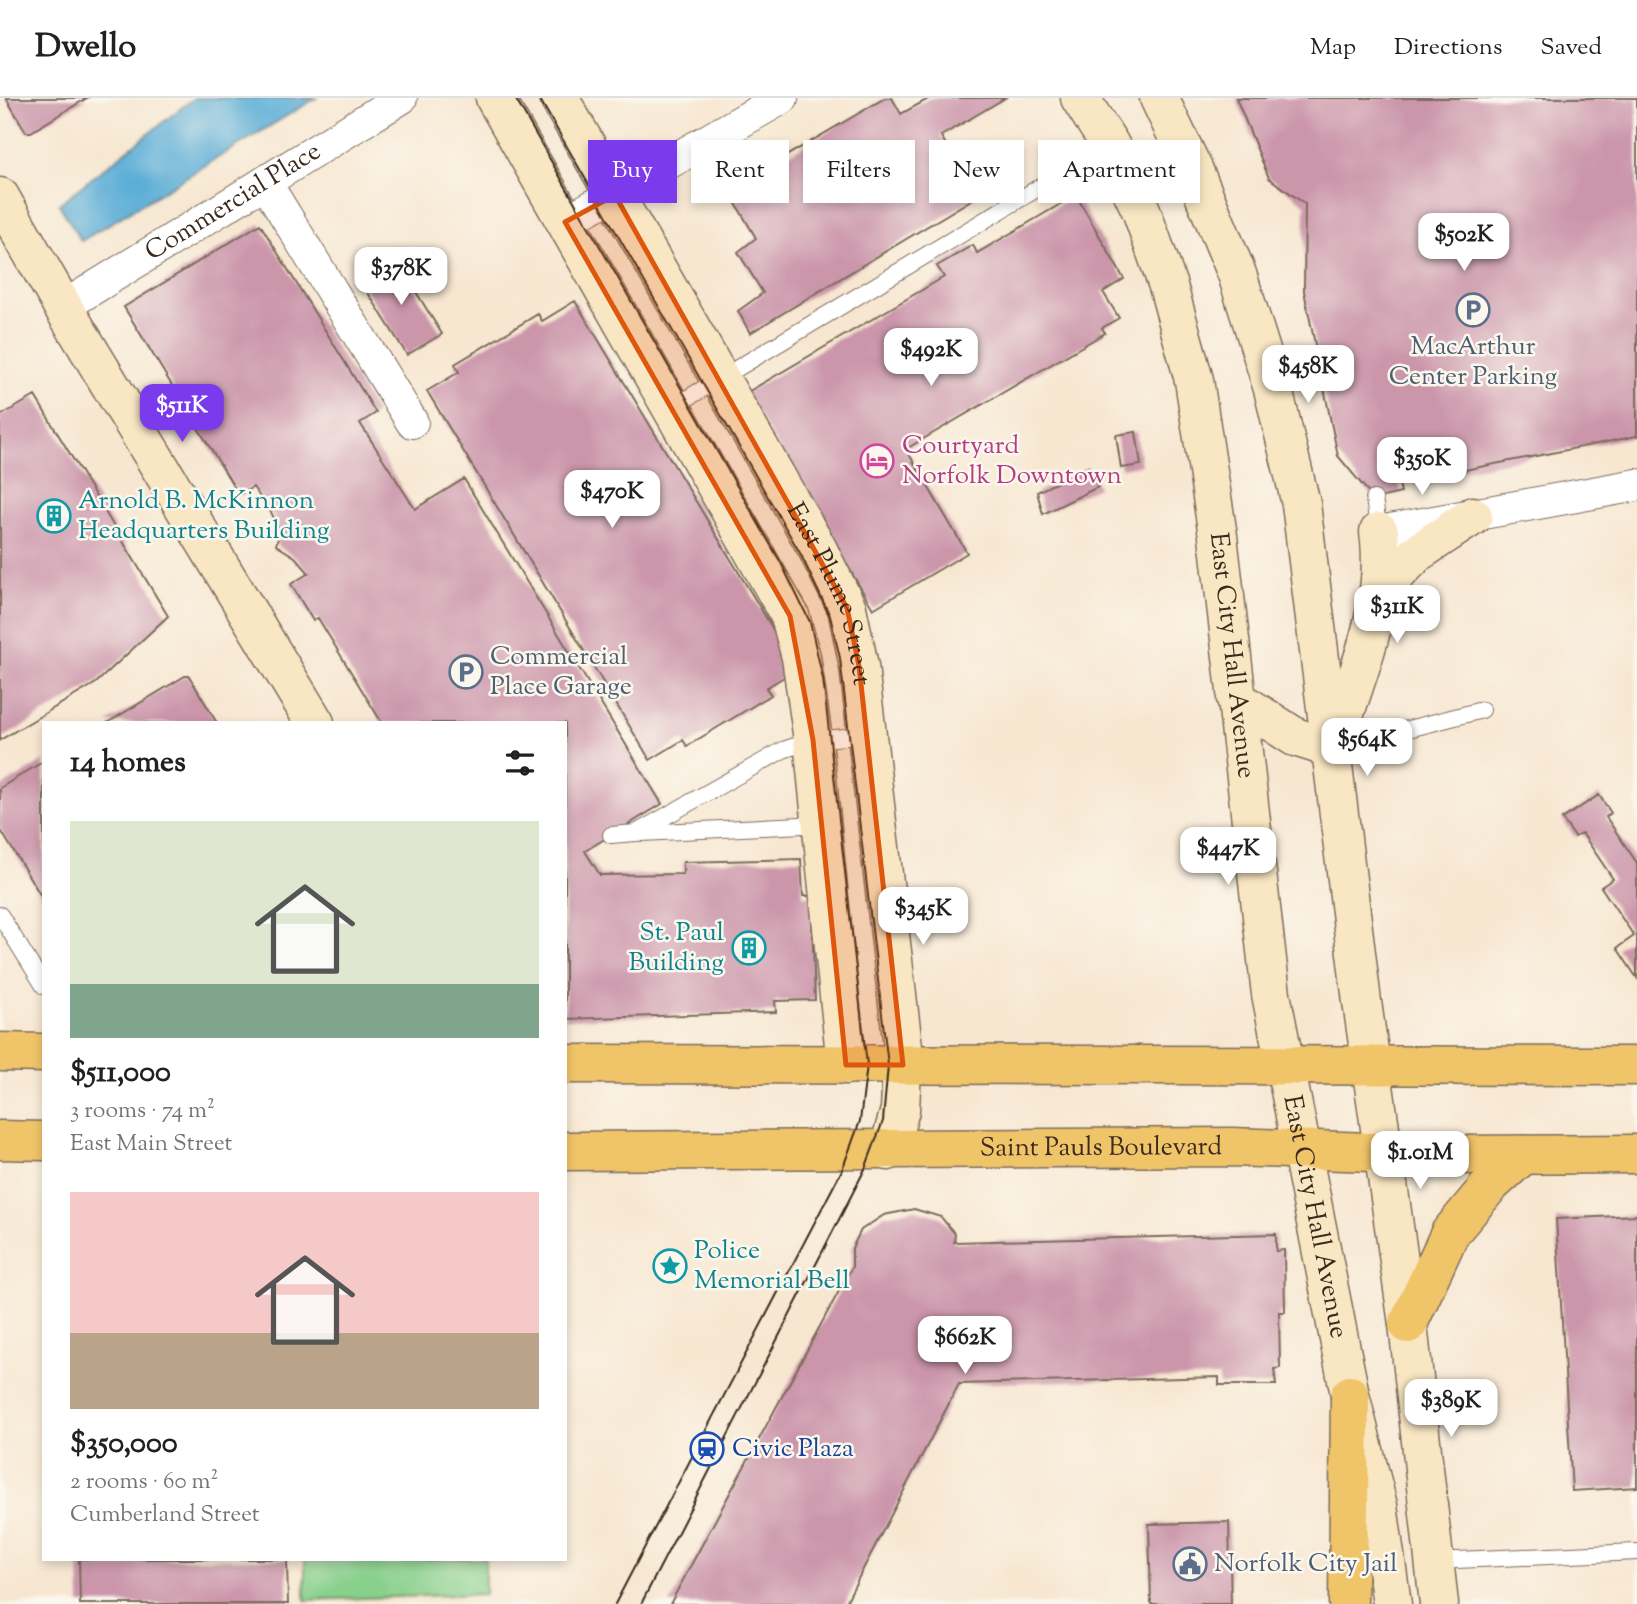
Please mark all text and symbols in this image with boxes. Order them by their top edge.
text: Dwello [35,24,136,72]
text: Map [1310,31,1356,65]
text: Directions [1394,31,1502,65]
text: Saved [1540,31,1602,65]
street label: Commercial Place [138,133,328,270]
chip: Buy [588,140,677,203]
chip: Rent [691,140,789,203]
chip: Filters [803,140,915,203]
chip: New [929,140,1024,203]
chip: Apartment [1038,140,1200,203]
pin: $502K [1415,214,1513,273]
text: $502K [1434,219,1494,252]
pin: $378K [352,248,450,307]
text: $378K [370,253,432,286]
parking icon: MacArthur Center Parking [1454,291,1492,329]
pin: $492K [882,328,980,388]
place label: MacArthur Center Parking [1389,329,1557,396]
text: $492K [900,334,962,367]
pin: $458K [1259,345,1357,405]
text: $458K [1278,351,1338,384]
pin: $511K [133,384,231,444]
text: $511K [156,390,208,423]
place label: Courtyard Norfolk Downtown [902,428,1122,495]
pin: $350K [1373,438,1471,497]
hotel icon: Courtyard Norfolk Downtown [858,442,896,480]
text: $350K [1393,443,1451,476]
pin: $470K [563,470,661,530]
text: $470K [580,476,644,509]
place label: Arnold B. McKinnon Headquarters Building [78,483,329,550]
street label: East Plume Street [776,496,880,688]
building icon: Arnold B. McKinnon Headquarters Building [35,497,73,535]
street label: East City Hall Avenue [1199,530,1264,780]
pin: $311K [1348,586,1446,645]
text: $311K [1370,591,1424,624]
place label: Commercial Place Garage [490,639,632,706]
parking icon: Commercial Place Garage [447,653,485,691]
pin: $564K [1318,718,1416,778]
text: $564K [1337,724,1397,757]
text: 14 homes [70,742,186,785]
icon: filters [501,744,539,782]
pin: $447K [1179,828,1277,887]
text: $447K [1196,833,1260,866]
icon: home [242,866,368,992]
pin: $345K [874,888,972,947]
text: $345K [894,893,952,926]
place label: St. Paul Building [628,915,724,982]
building icon: St. Paul Building [730,929,768,967]
text: $511,000 [70,1052,171,1095]
street label: East City Hall Avenue [1273,1092,1357,1342]
text: 3 rooms · 74 m² [70,1095,215,1128]
text: East Main Street [70,1128,232,1161]
street label: Saint Pauls Boulevard [980,1129,1223,1167]
pin: $1.01M [1363,1132,1477,1191]
text: $1.01M [1387,1137,1453,1170]
place label: Police Memorial Bell [694,1233,850,1300]
icon: home [242,1237,368,1363]
place icon: Police Memorial Bell [651,1247,689,1285]
pin: $662K [916,1316,1014,1376]
text: $662K [934,1322,996,1355]
pin: $389K [1402,1380,1500,1439]
text: $389K [1421,1385,1481,1418]
text: $350,000 [70,1423,178,1466]
station icon: Civic Plaza [688,1430,726,1468]
place label: Civic Plaza [732,1431,854,1468]
text: 2 rooms · 60 m² [70,1466,218,1499]
text: Cumberland Street [70,1499,260,1532]
public building icon: Norfolk City Jail [1171,1545,1209,1583]
place label: Norfolk City Jail [1214,1546,1398,1583]

